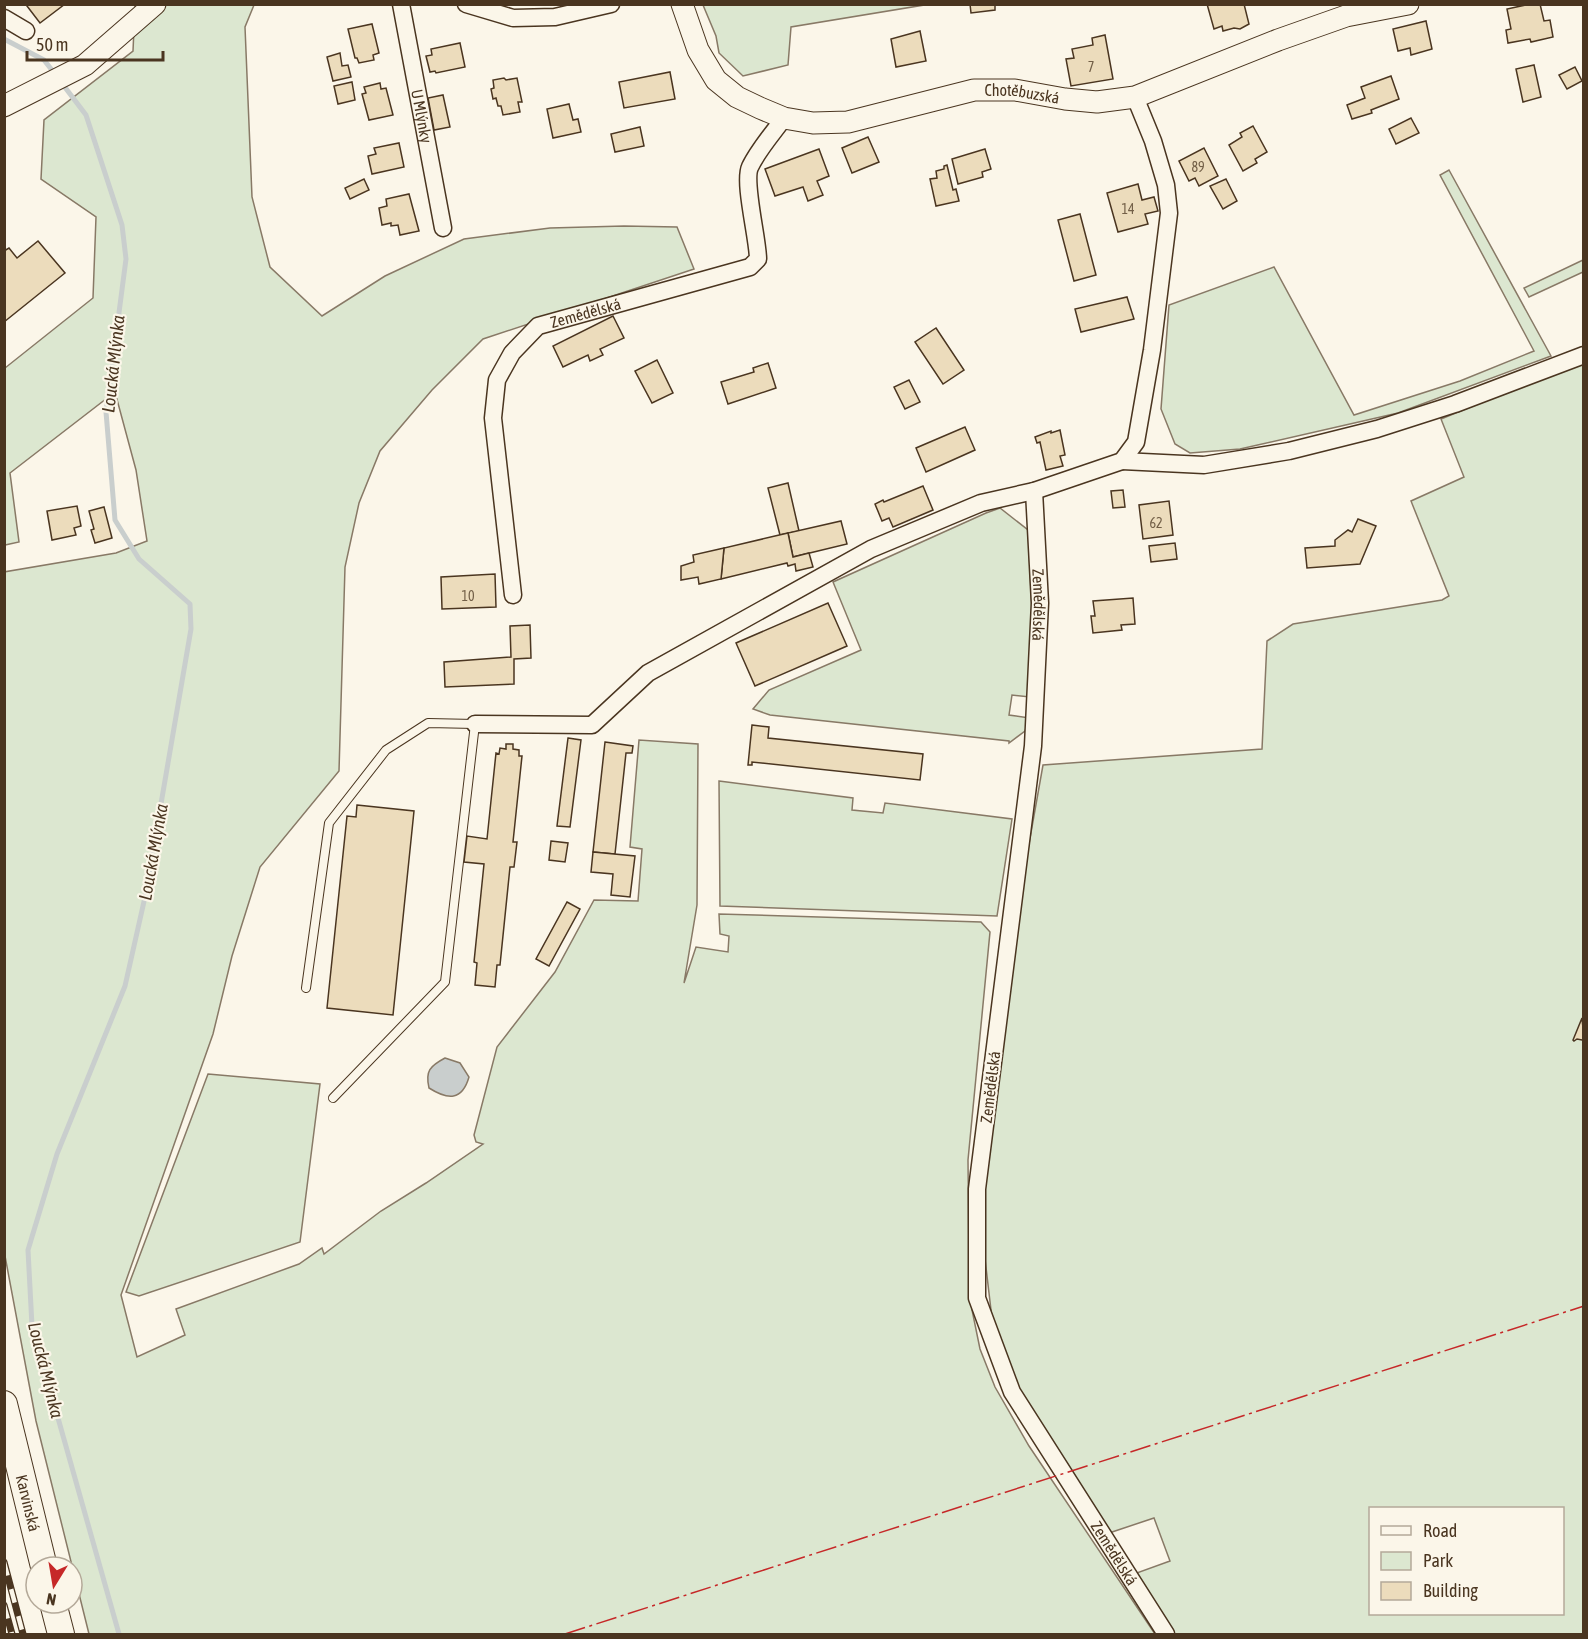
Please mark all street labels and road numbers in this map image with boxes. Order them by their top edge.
street label: Chotěbuzská [985,81,1061,107]
street label: U Mlýnky [408,88,436,145]
street label: Zemědělská [548,294,623,331]
street label: Zemědělská [1029,568,1049,641]
street label: Zemědělská [977,1050,1003,1124]
street label: Karvinská [13,1473,44,1533]
street label: Zemědělská [1087,1518,1141,1588]

